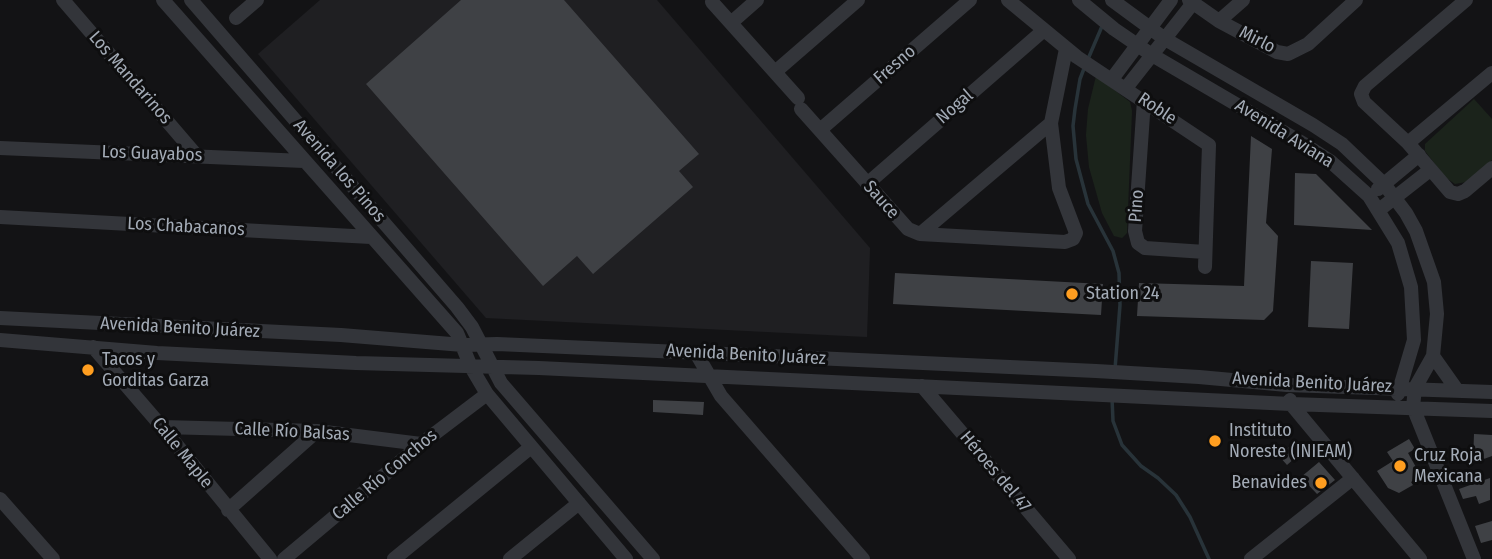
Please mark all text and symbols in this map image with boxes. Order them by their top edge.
street label: Mirlo [1235,22,1279,58]
street label: Los Mandarinos [84,27,176,129]
street label: Fresno [870,41,920,89]
street label: Nogal [932,85,978,129]
street label: Roble [1133,88,1181,130]
street label: Avenida Aviana [1231,95,1337,173]
street label: Avenida los Pinos [288,115,390,227]
street label: Los Guayabos [101,141,203,167]
street label: Sauce [858,177,904,223]
street label: Pino [1125,189,1149,223]
street label: Los Chabacanos [127,213,245,241]
place label: Station 24 [1086,283,1159,305]
marker: Station 24 [1064,286,1080,302]
street label: Avenida Benito Juárez [100,313,260,343]
street label: Avenida Benito Juárez [666,340,826,370]
place label: Tacos y Gorditas Garza [102,349,209,392]
marker: Tacos y Gorditas Garza [80,362,96,378]
street label: Avenida Benito Juárez [1232,368,1392,398]
street label: Calle Maple [147,413,217,493]
street label: Calle Río Balsas [234,418,350,446]
place label: Instituto Noreste (INIEAM) [1229,420,1352,462]
street label: Calle Río Conchos [328,425,442,525]
street label: Héroes del 47 [955,427,1035,517]
marker: Instituto Noreste (INIEAM) [1207,433,1223,449]
place label: Cruz Roja Mexicana [1414,445,1483,488]
marker: Cruz Roja Mexicana [1392,458,1408,474]
place label: Benavides [1231,472,1307,494]
marker: Benavides [1313,475,1329,491]

